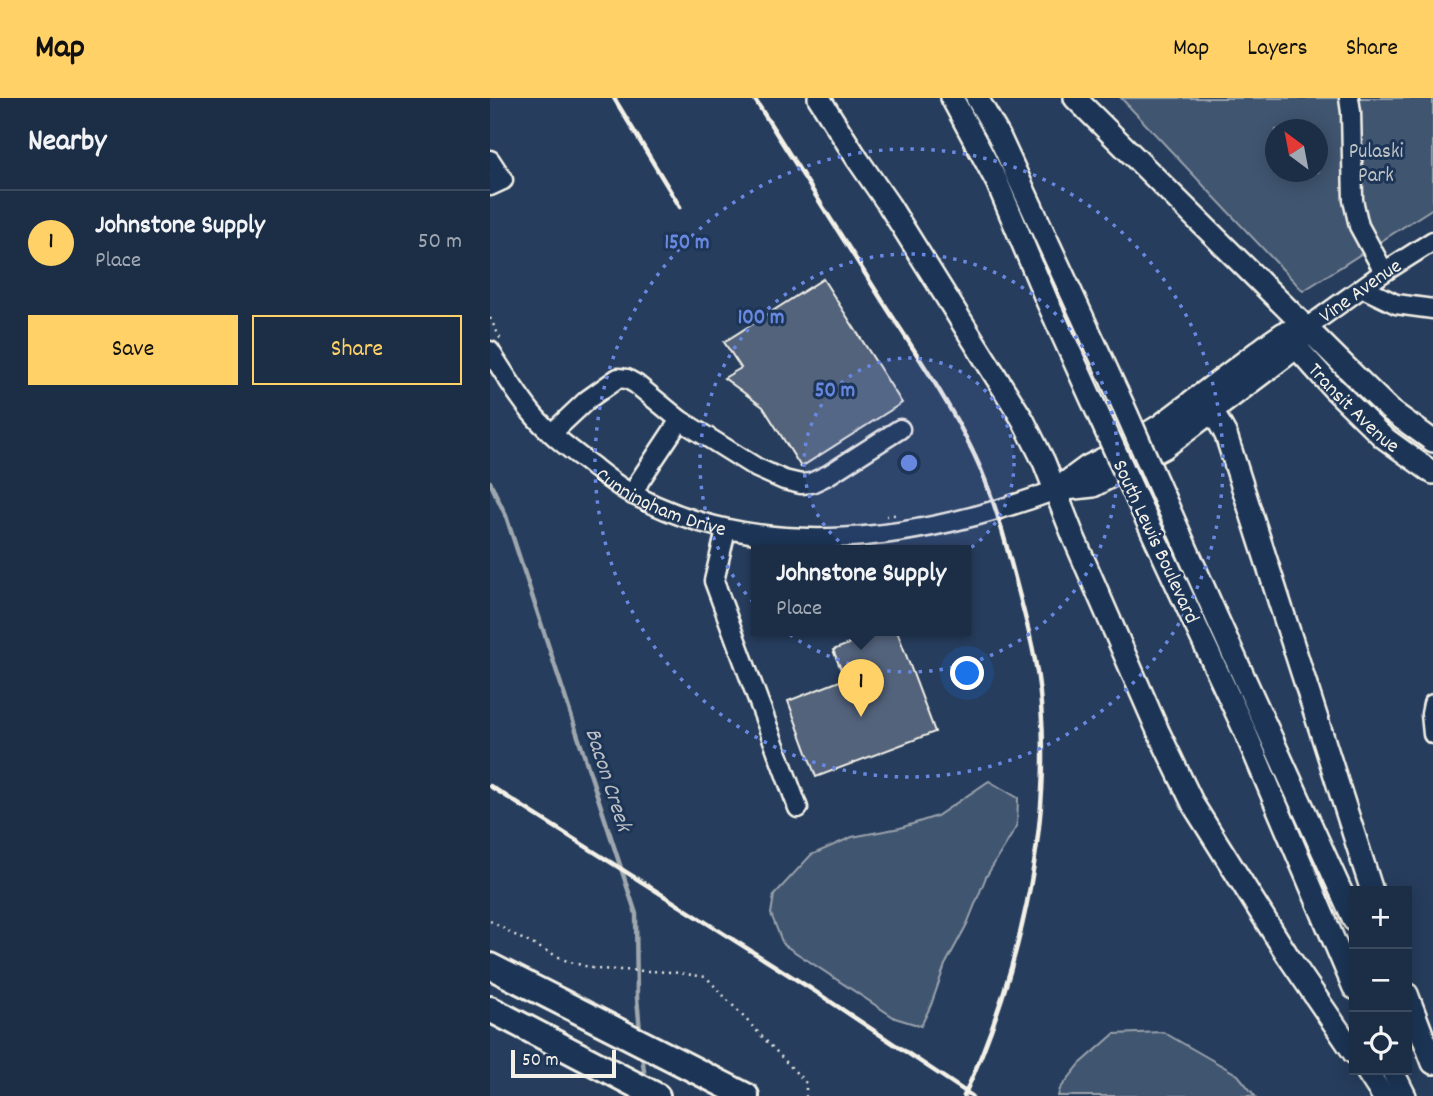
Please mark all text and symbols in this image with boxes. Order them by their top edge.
text: Map [35,26,85,73]
text: Map [1173,32,1209,66]
text: Layers [1247,32,1308,66]
text: Share [1346,32,1398,66]
north arrow [1265,119,1328,182]
text: Nearby [28,122,106,165]
park label: Pulaski Park [1349,138,1404,192]
text: Johnstone Supply [95,208,265,245]
text: 1 [48,226,54,259]
text: 50 m [418,226,462,259]
text: 150 m [664,229,710,259]
text: Place [95,245,141,278]
street label: Vine Avenue [1314,252,1408,332]
text: 100 m [738,304,784,334]
button: Save [28,315,238,385]
button: Share [252,315,462,385]
street label: Transit Avenue [1299,357,1405,462]
text: 50 m [815,377,855,407]
centre of rings [897,451,921,475]
street label: South Lewis Boulevard [1103,455,1205,629]
street label: Cunningham Drive [588,462,729,546]
popup [751,545,971,636]
text: Johnstone Supply [776,556,946,593]
text: Place [776,593,822,626]
your location [950,656,984,690]
pin: 1 [838,659,884,717]
water label: Bacon Creek [575,724,640,838]
map controls [1349,886,1412,1075]
button: + [1349,886,1412,949]
button: − [1349,949,1412,1012]
button: locate [1349,1012,1412,1075]
scale bar [511,1047,616,1079]
text: 50 m [522,1048,559,1075]

